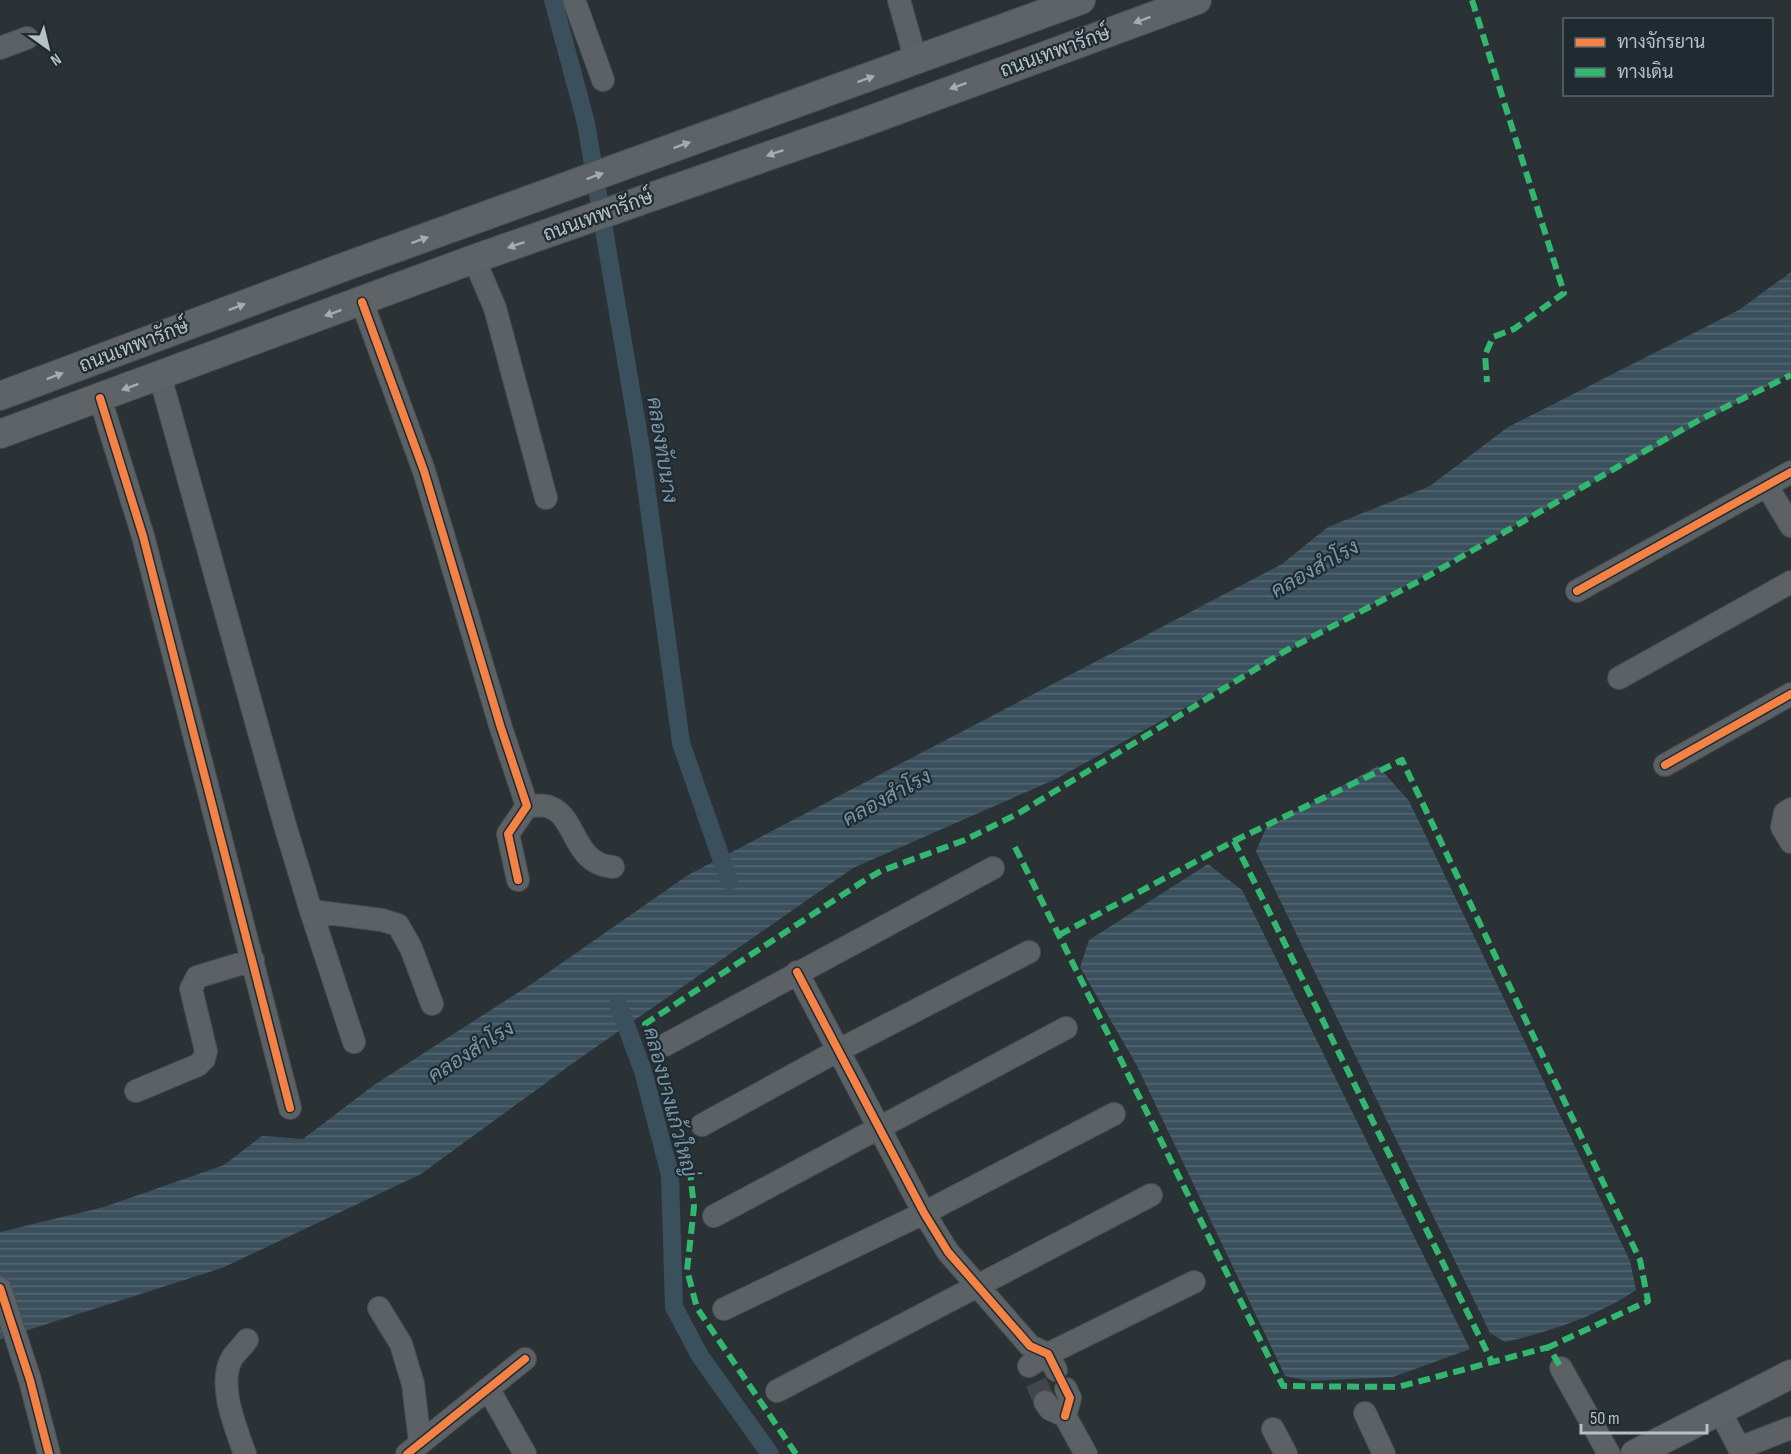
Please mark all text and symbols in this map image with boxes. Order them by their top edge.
one-way arrow [1133,16,1151,26]
north arrow [18,18,78,78]
street label: ถนนเทพารักษ์ [996,18,1114,83]
legend [1563,18,1773,96]
text: ทางจักรยาน [1617,31,1705,53]
text: N [47,49,64,69]
text: ทางเดิน [1617,61,1673,83]
one-way arrow [857,73,875,83]
one-way arrow [949,82,967,92]
one-way arrow [674,139,692,149]
one-way arrow [766,149,784,159]
one-way arrow [586,171,604,181]
street label: ถนนเทพารักษ์ [539,182,657,247]
one-way arrow [412,234,430,244]
one-way arrow [507,241,525,251]
one-way arrow [228,302,246,311]
one-way arrow [324,309,342,318]
street label: ถนนเทพารักษ์ [75,311,193,378]
one-way arrow [46,370,64,380]
one-way arrow [121,383,139,392]
water label: คลองทับนาง [641,395,683,505]
water label: คลองสำโรง [1266,534,1363,603]
water label: คลองสำโรง [838,763,936,832]
water label: คลองสำโรง [423,1015,519,1088]
water label: คลองบางแก้วใหญ่ [638,1024,703,1181]
scale bar [1581,1397,1707,1435]
text: 50 m [1590,1408,1620,1429]

